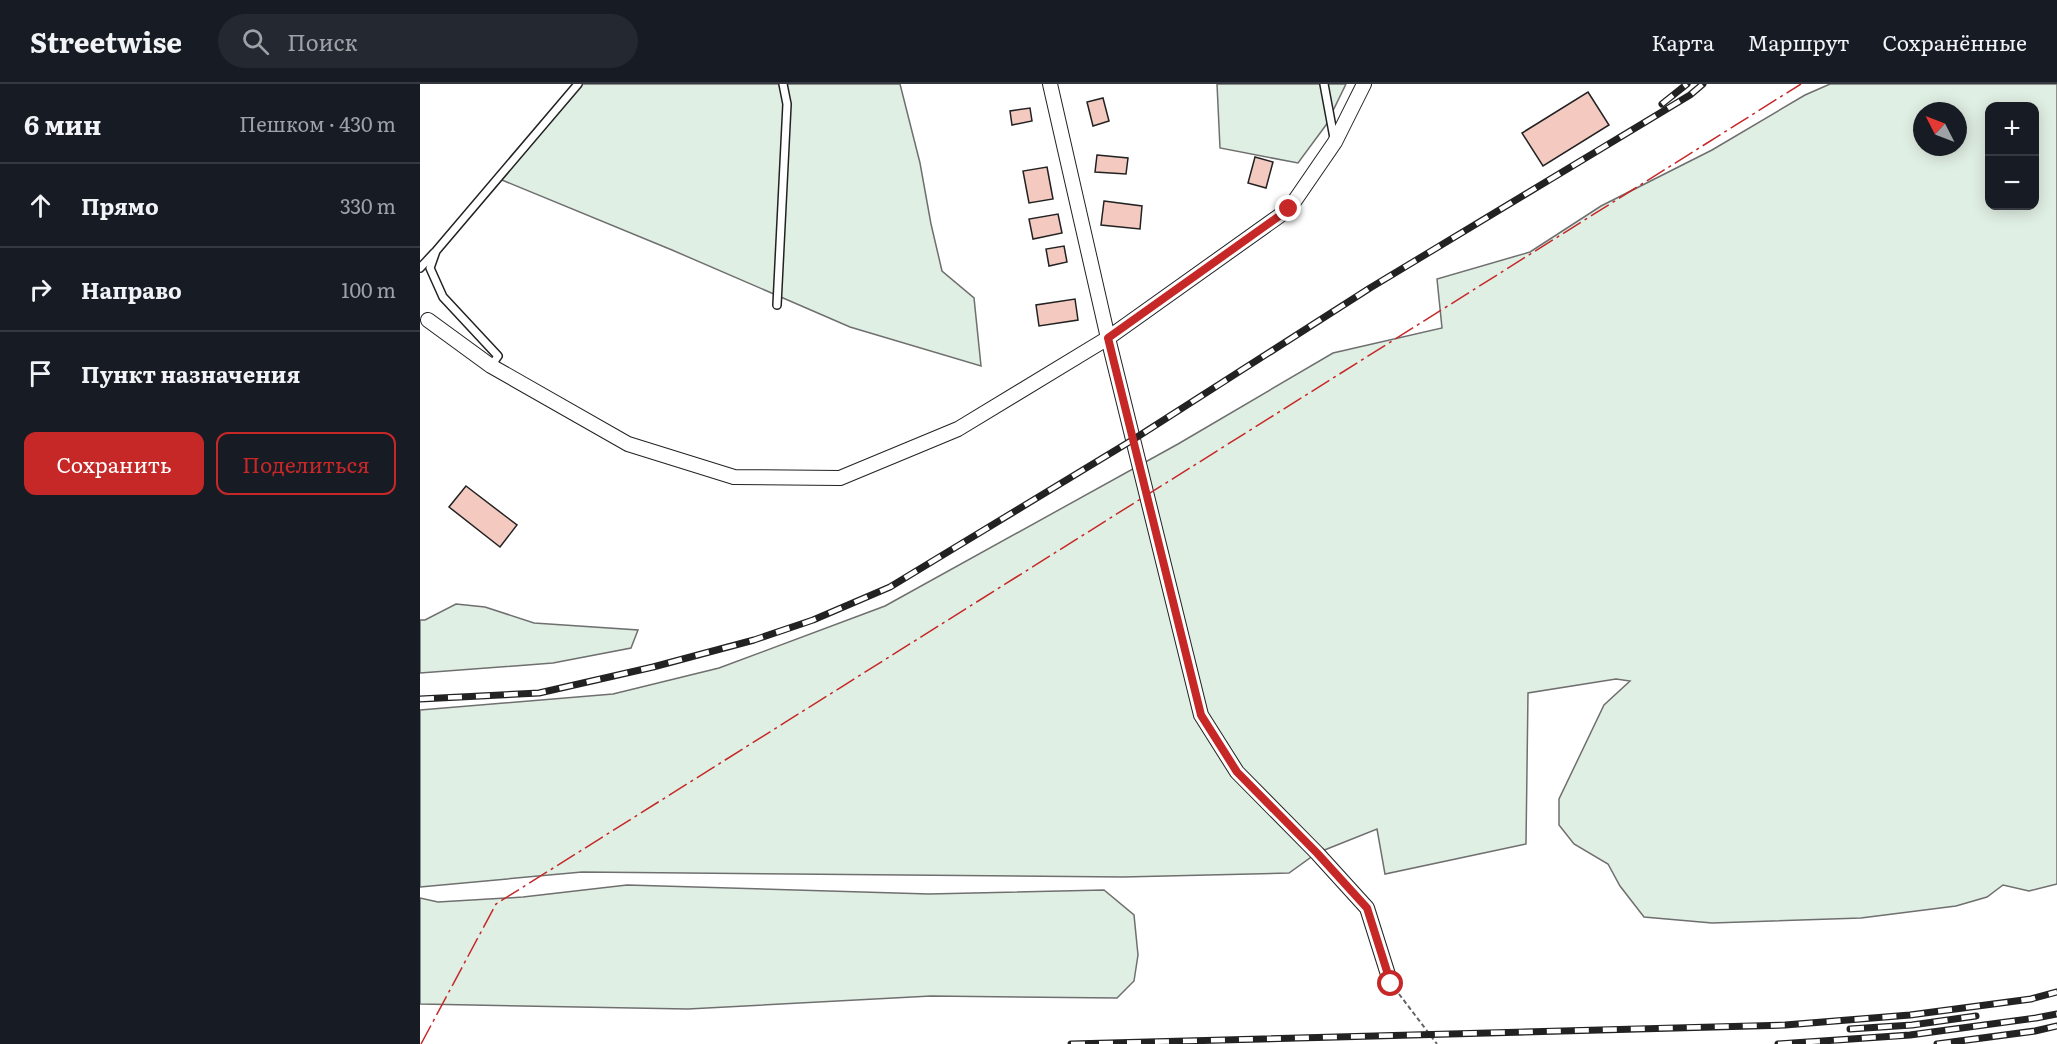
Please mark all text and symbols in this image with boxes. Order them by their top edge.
search box [218,14,638,68]
text: Streetwise [30,20,182,62]
icon: search [239,25,272,58]
text: Поиск [287,25,358,58]
text: Карта [1651,26,1714,57]
text: Маршрут [1747,26,1849,57]
text: Сохранённые [1882,26,2027,57]
north arrow [1913,102,1967,156]
map controls [1985,102,2039,210]
button: + [1985,102,2039,156]
text: 6 мин [24,104,101,143]
text: Пешком · 430 m [239,108,396,138]
button: − [1985,156,2039,210]
icon: ahead [24,189,57,222]
text: Прямо [81,189,159,222]
text: 330 m [340,190,396,220]
route end [1275,195,1301,221]
icon: right [24,273,57,306]
text: Направо [81,273,182,306]
text: 100 m [341,274,396,304]
icon: arrive [24,357,57,390]
text: Пункт назначения [81,357,300,390]
button: Сохранить [24,432,204,495]
button: Поделиться [216,432,396,495]
route start [1377,970,1403,996]

